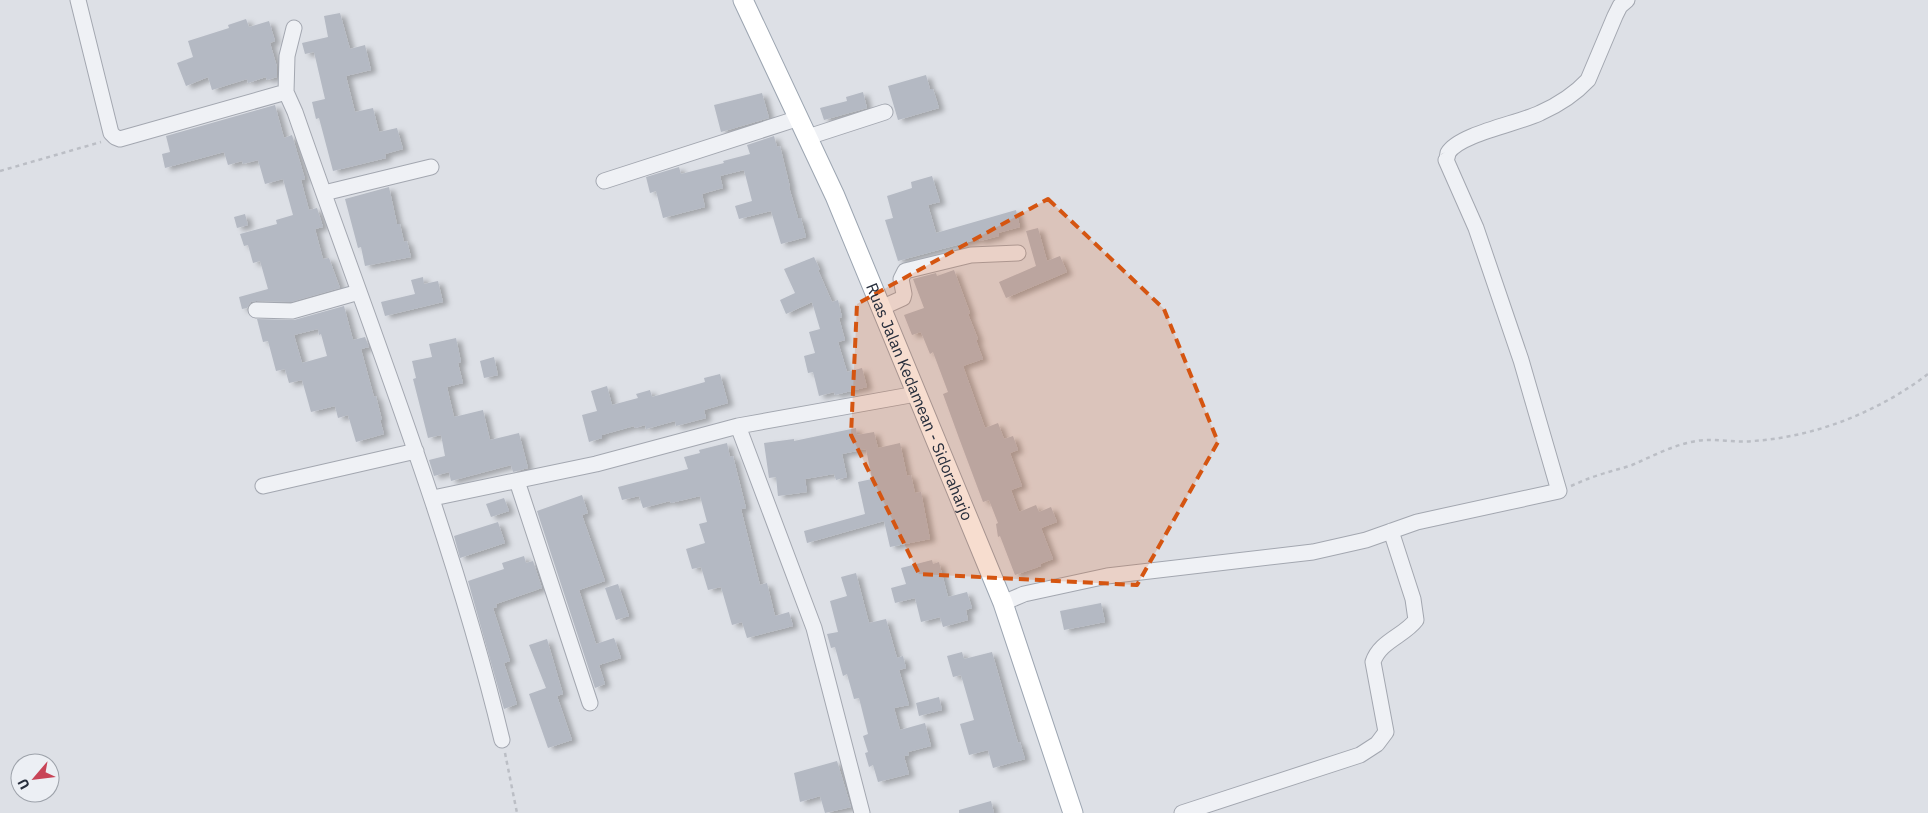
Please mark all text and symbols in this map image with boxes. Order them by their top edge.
street label: Ruas Jalan Kedamean - Sidoraharjo [862,280,978,523]
north arrow [10,753,60,803]
text: U [13,776,34,793]

